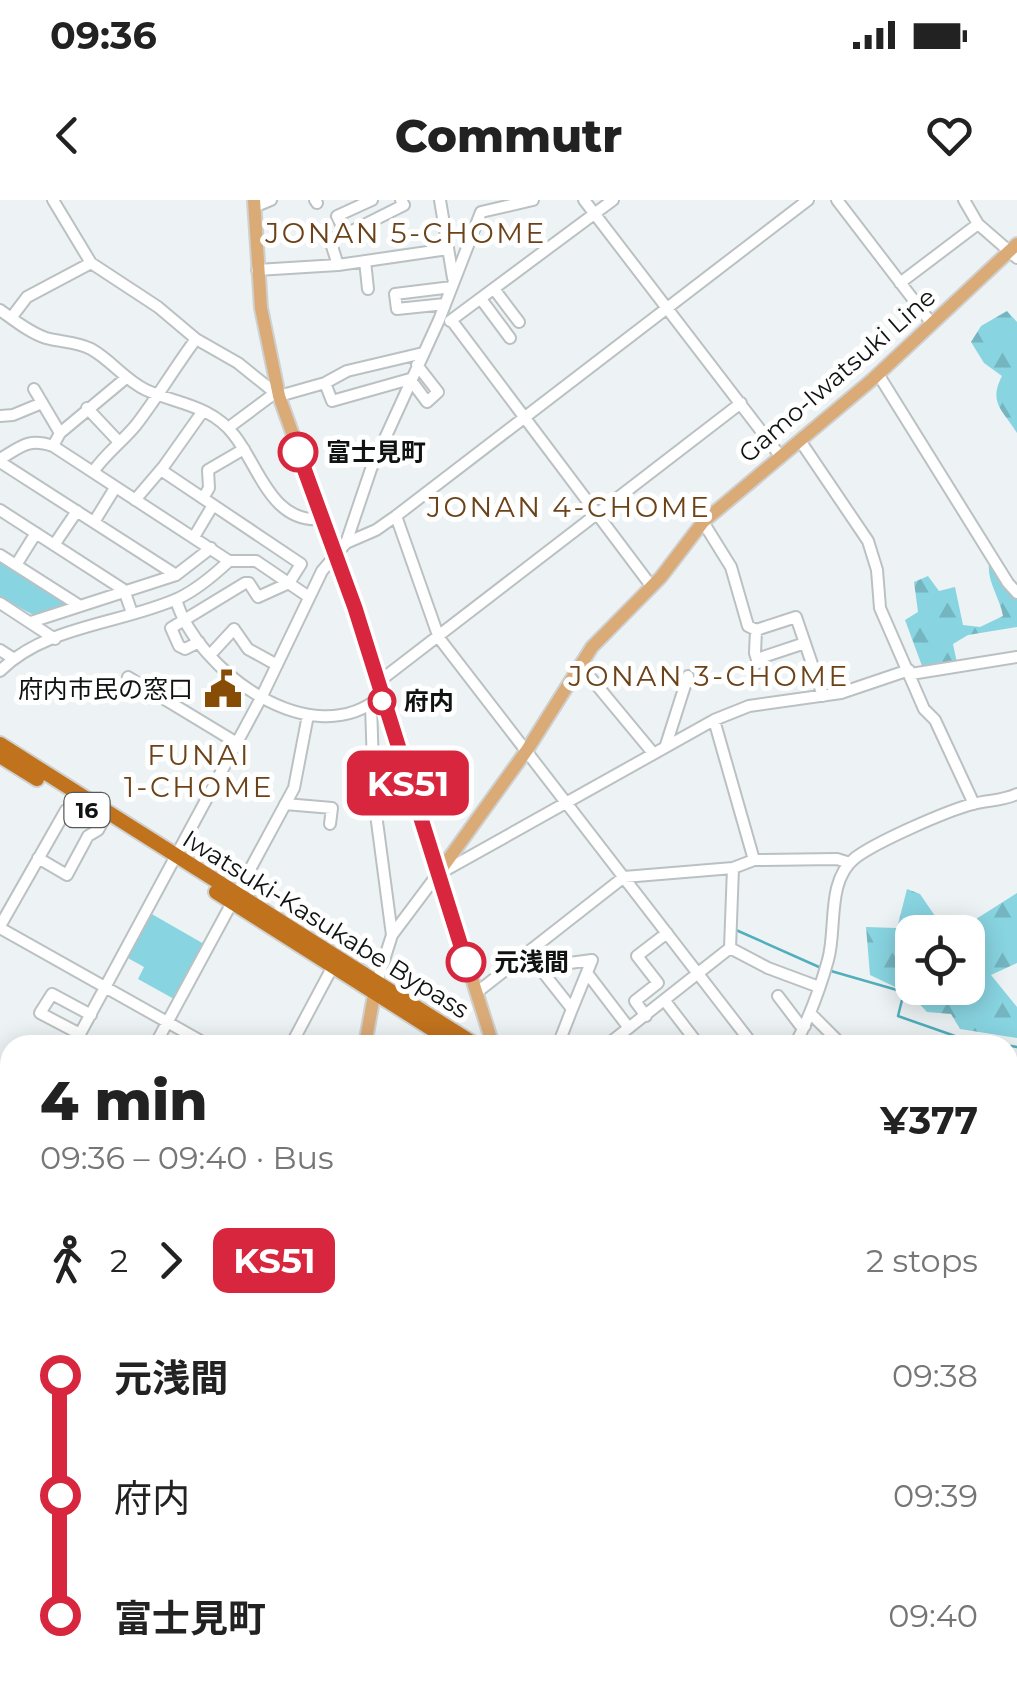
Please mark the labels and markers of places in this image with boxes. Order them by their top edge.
marker: 富士見町 [279,433,317,471]
place label: 富士見町 [326,437,426,467]
public building icon: 府内市民の窓口 [202,668,244,710]
place label: 府内市民の窓口 [18,674,193,704]
place label: 府内 [404,686,454,716]
marker: 府内 [369,688,395,714]
marker: 元浅間 [447,943,485,981]
place label: 元浅間 [494,947,569,977]

